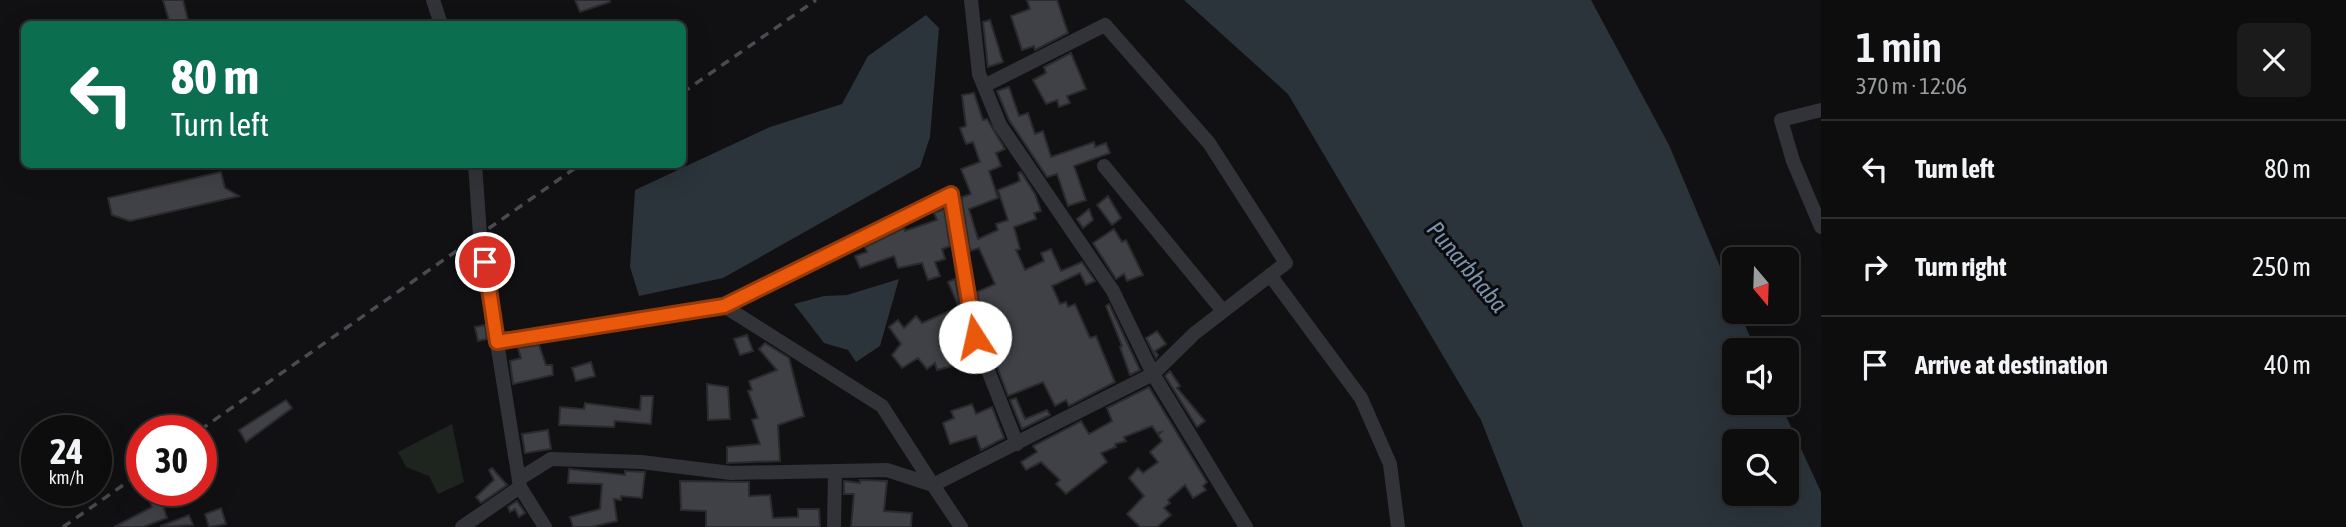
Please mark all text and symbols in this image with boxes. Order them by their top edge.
text: 1 min [1856,23,1942,71]
button: close [2237,23,2311,97]
text: 80 m [171,48,259,104]
icon: left [56,49,147,140]
text: 370 m · 12:06 [1856,73,1967,99]
text: Turn left [171,106,269,143]
icon: left [1856,150,1894,188]
text: Turn left [1915,154,1995,184]
text: 80 m [2264,154,2311,184]
water label: Punarbhaba [1422,216,1513,317]
pin [455,232,515,292]
icon: arrive [466,243,504,281]
north arrow [1722,247,1799,324]
map controls [1722,247,1799,506]
icon: right [1856,248,1894,286]
text: Turn right [1915,252,2006,282]
text: 250 m [2252,252,2311,282]
position arrow [938,300,1012,374]
button: sound [1722,338,1799,415]
icon: arrive [1856,346,1894,384]
text: Arrive at destination [1915,350,2108,380]
text: 40 m [2264,350,2311,380]
speed limit sign: 30 [126,415,217,506]
button: search [1722,429,1799,506]
text: 24 [50,431,83,471]
text: km/h [49,467,84,488]

